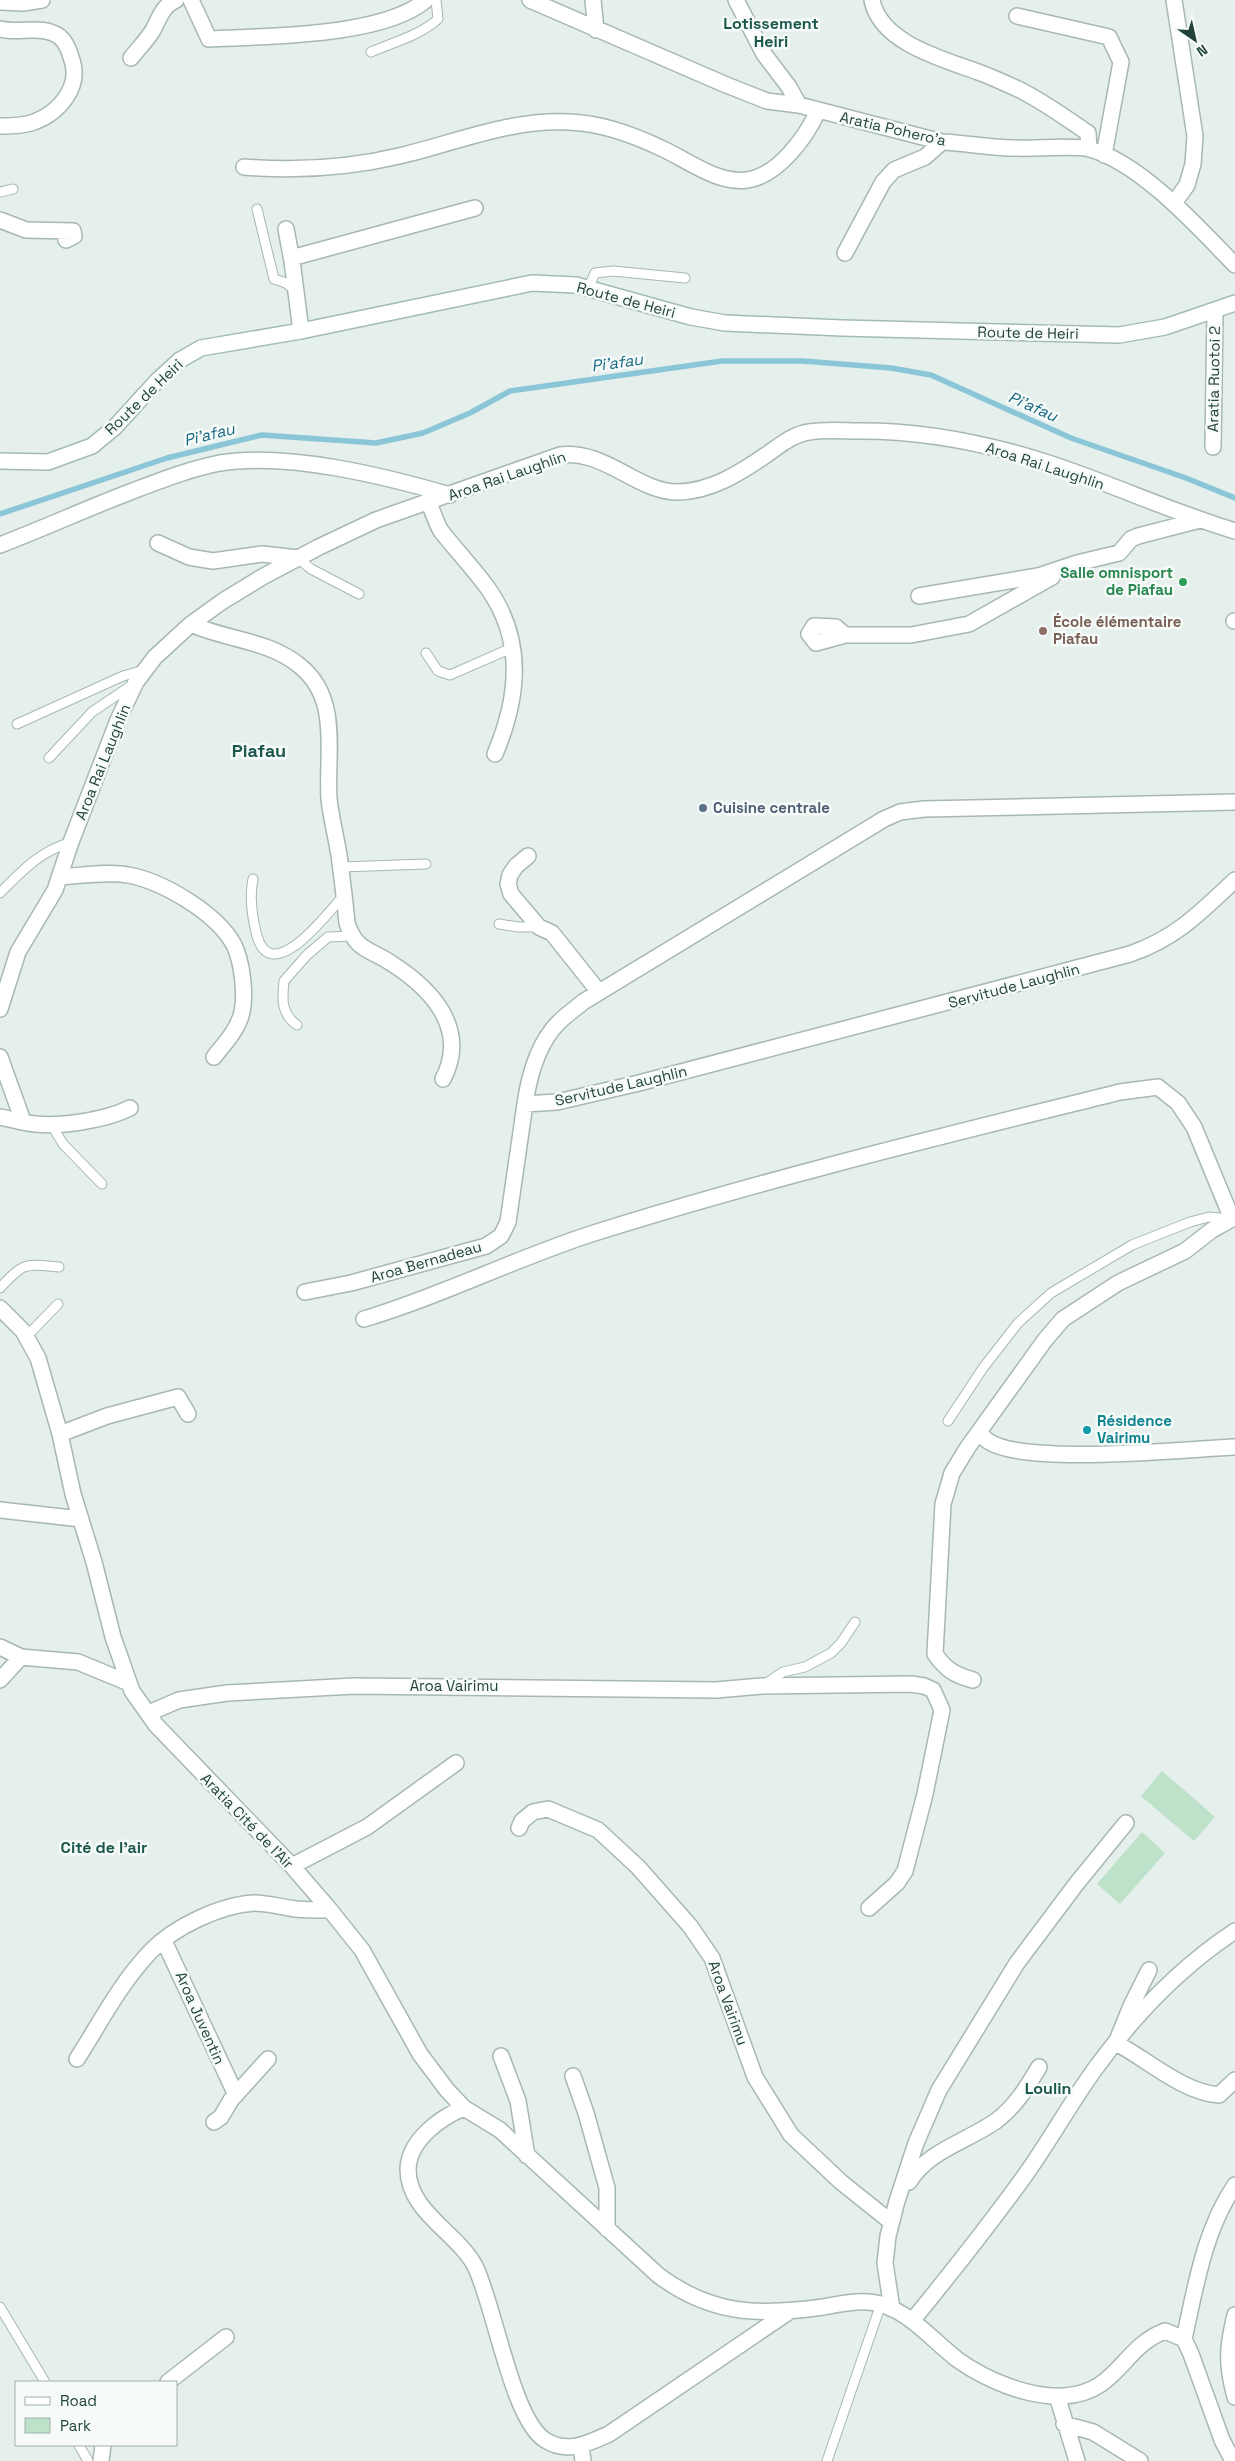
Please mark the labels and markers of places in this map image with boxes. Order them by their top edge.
place label: Salle omnisport de Piafau [1060,563,1173,599]
marker: Salle omnisport de Piafau [1177,576,1189,588]
place label: École élémentaire Piafau [1053,612,1182,648]
marker: École élémentaire Piafau [1037,625,1049,637]
place label: Cuisine centrale [713,798,830,817]
marker: Cuisine centrale [697,802,709,814]
place label: Résidence Vairimu [1097,1411,1172,1447]
marker: Résidence Vairimu [1081,1424,1093,1436]

